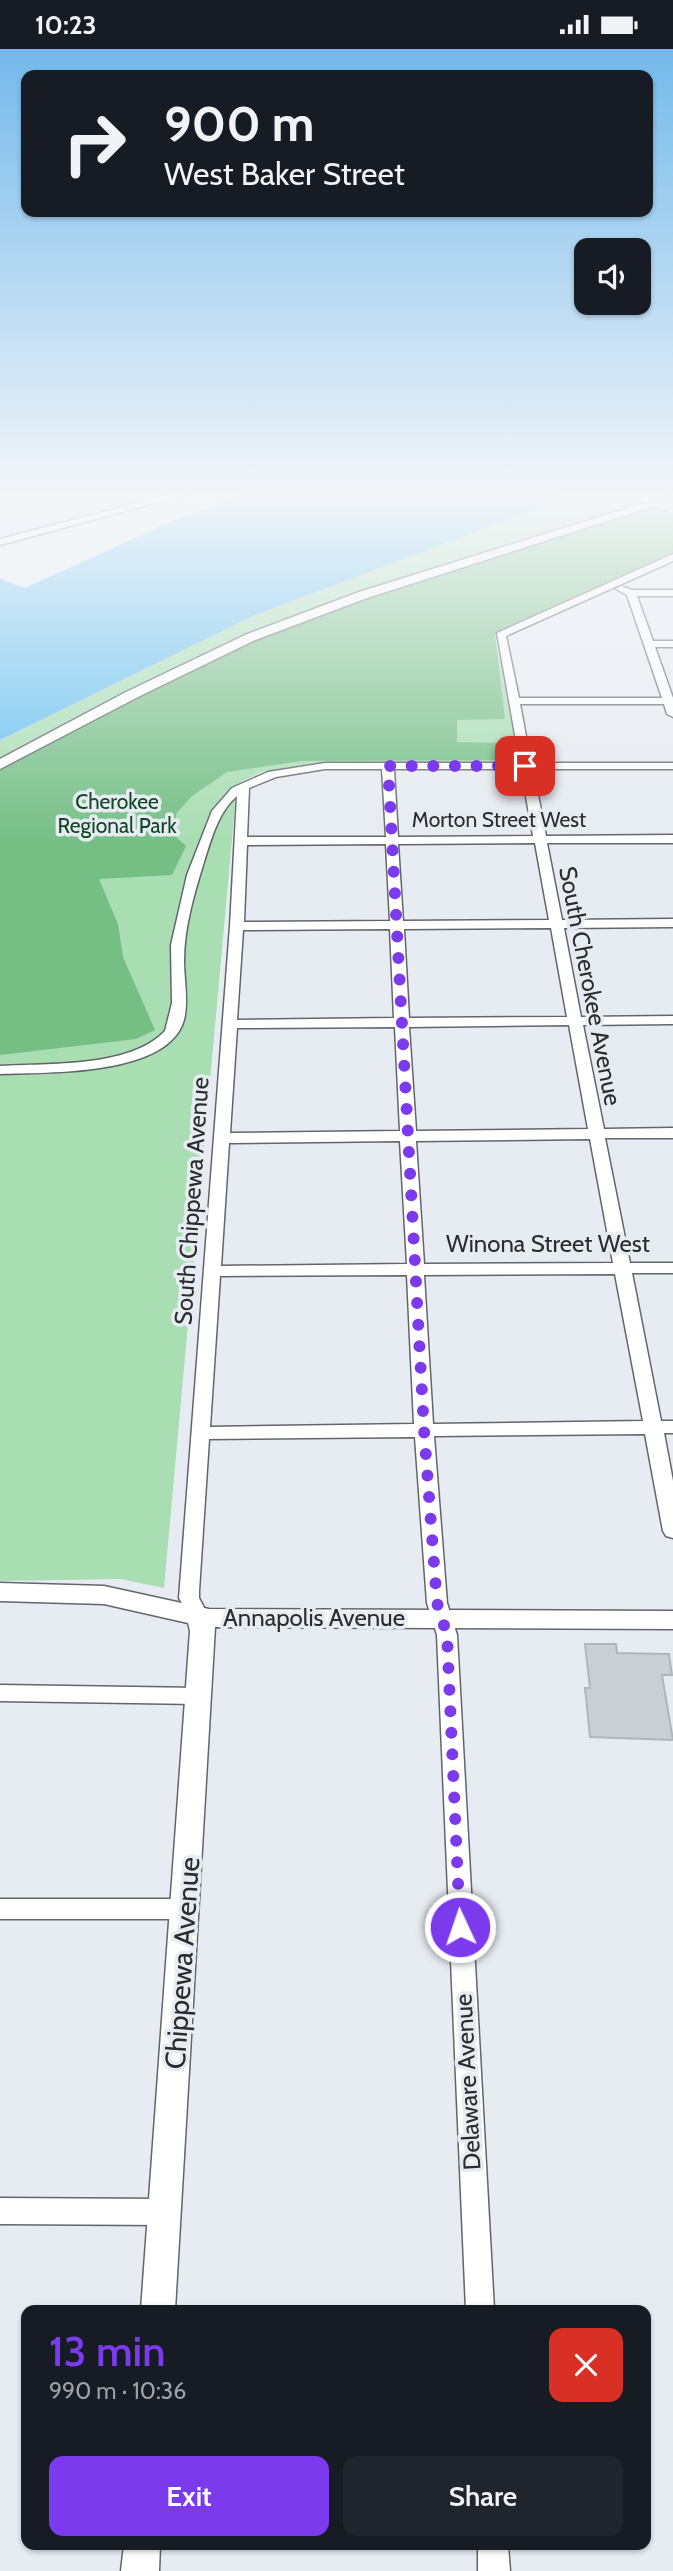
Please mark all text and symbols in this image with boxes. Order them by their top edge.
text: 10:23 [35,9,97,41]
text: 900 m [164,94,314,153]
icon: right [49,98,140,189]
text: West Baker Street [164,154,405,193]
map controls [574,238,651,315]
button: sound [574,238,651,315]
pin [495,736,555,796]
icon: arrive [506,747,544,785]
park label: Cherokee Regional Park [57,789,177,838]
street label: Morton Street West [412,807,586,832]
street label: South Cherokee Avenue [553,864,628,1108]
street label: South Chippewa Avenue [168,1076,215,1326]
street label: Winona Street West [446,1229,650,1258]
street label: Annapolis Avenue [223,1603,405,1632]
street label: Chippewa Avenue [158,1856,206,2070]
position arrow [423,1890,497,1964]
street label: Delaware Avenue [448,1993,487,2171]
text: 13 min [49,2325,166,2377]
button: close [549,2328,623,2402]
text: 990 m · 10:36 [49,2377,186,2405]
button: Exit [49,2456,329,2536]
button: Share [343,2456,623,2536]

